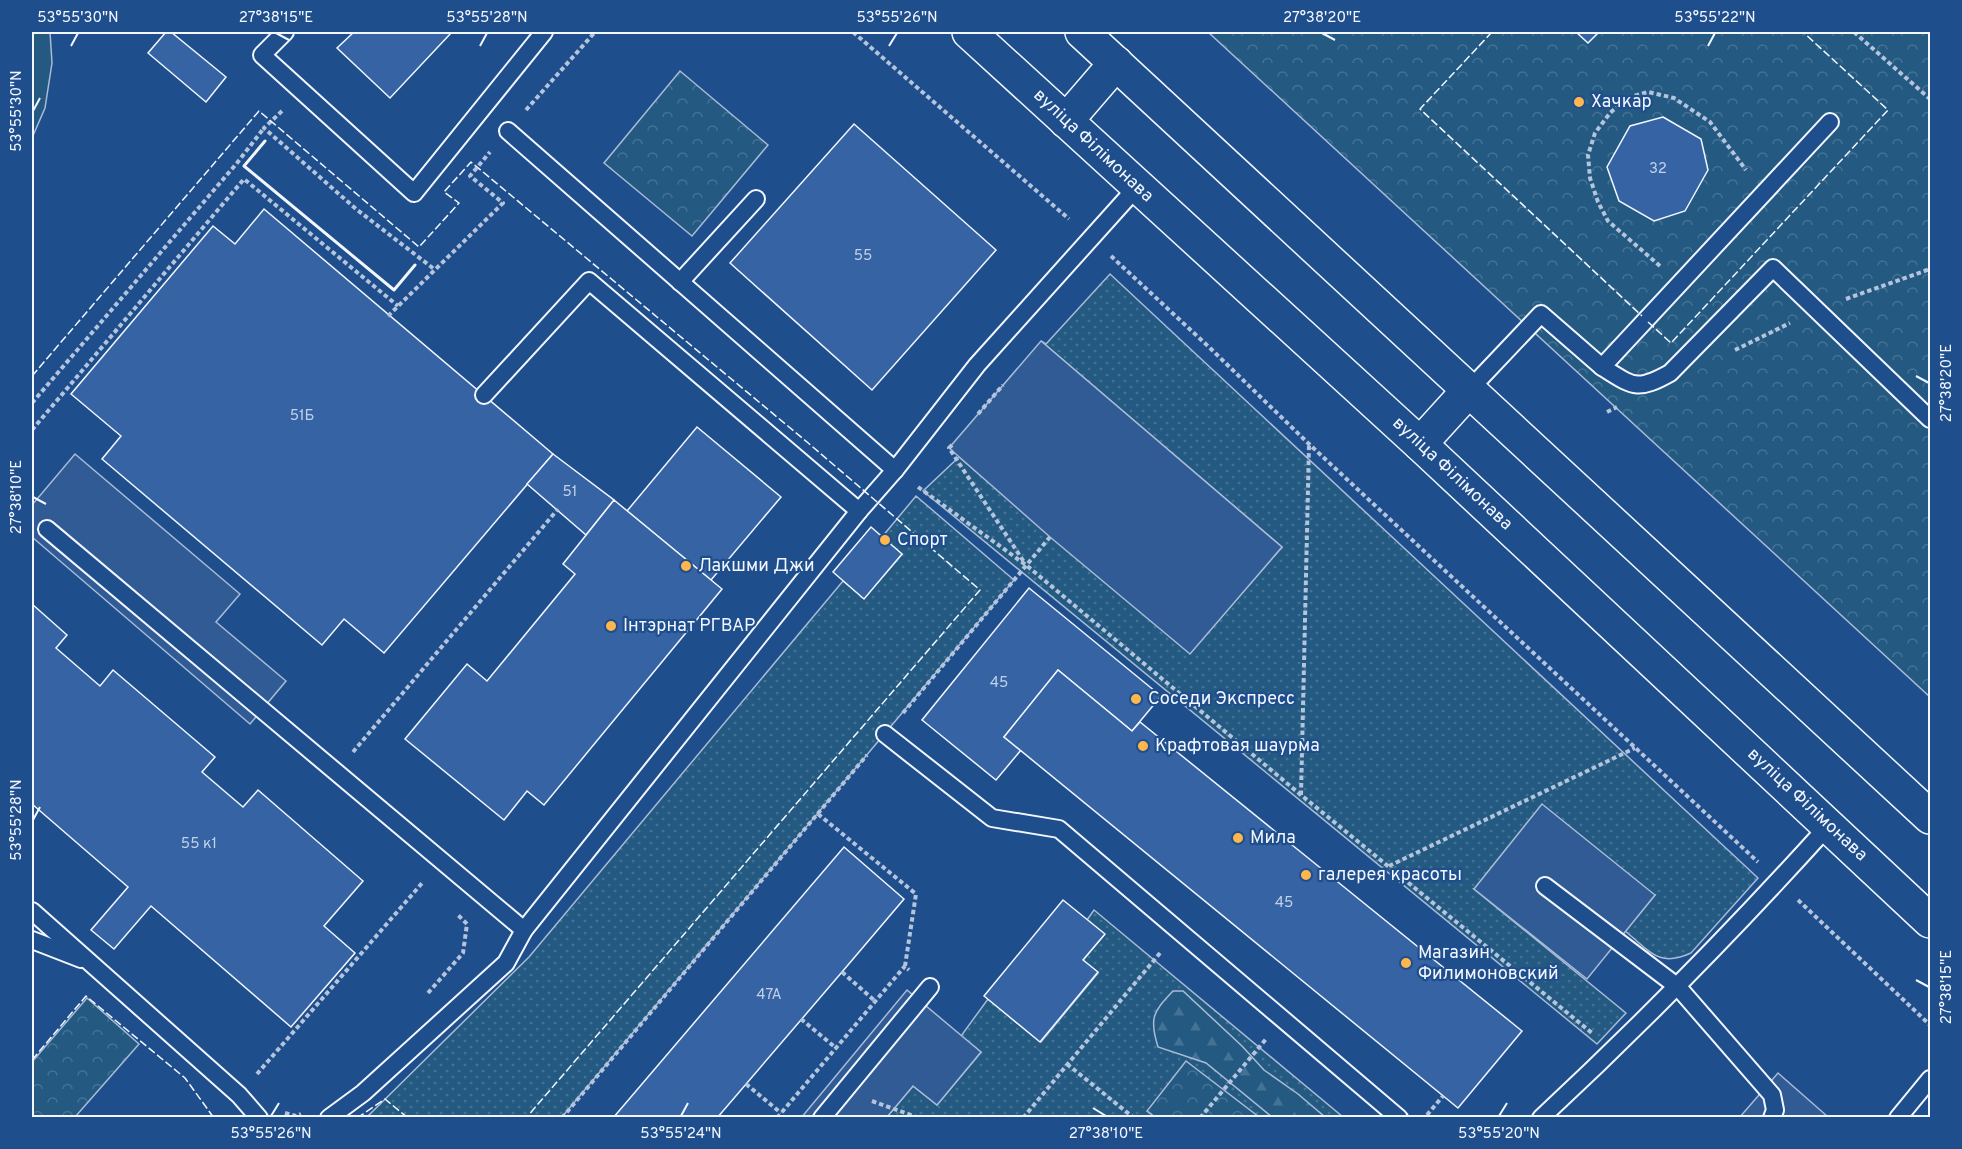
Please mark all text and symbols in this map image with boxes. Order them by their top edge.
text: 53°55'30"N [37,9,119,28]
text: 27°38'15"E [239,9,313,28]
text: 53°55'28"N [446,9,528,28]
text: 53°55'26"N [856,9,938,28]
text: 27°38'20"E [1283,9,1361,28]
text: 53°55'22"N [1674,9,1756,28]
text: 53°55'30"N [8,70,27,152]
street label: вуліца Філімонава [1028,84,1158,208]
place label: Хачкар [1591,91,1652,114]
marker: Хачкар [1572,95,1586,109]
house number: 32 [1649,160,1667,179]
house number: 55 [854,247,872,266]
text: 27°38'20"E [1938,344,1957,422]
house number: 51Б [290,407,314,426]
street label: вуліца Філімонава [1387,412,1517,536]
text: 27°38'10"E [8,460,27,534]
house number: 51 [563,483,577,502]
place label: Спорт [897,529,948,552]
marker: Спорт [878,533,892,547]
place label: Лакшми Джи [698,555,815,578]
marker: Лакшми Джи [679,559,693,573]
place label: Інтэрнат РГВАР [623,615,755,638]
marker: Інтэрнат РГВАР [604,619,618,633]
house number: 45 [990,674,1008,693]
place label: Соседи Экспресс [1148,688,1295,711]
marker: Соседи Экспресс [1129,692,1143,706]
place label: Крафтовая шаурма [1155,735,1320,758]
marker: Крафтовая шаурма [1136,739,1150,753]
street label: вуліца Філімонава [1742,743,1872,867]
text: 53°55'28"N [8,779,27,861]
place label: Мила [1250,827,1296,850]
marker: Мила [1231,831,1245,845]
house number: 55 к1 [181,835,217,854]
place label: галерея красоты [1318,864,1462,887]
marker: галерея красоты [1299,868,1313,882]
house number: 45 [1275,894,1293,913]
place label: Магазин Филимоновский [1418,942,1559,986]
text: 27°38'15"E [1938,950,1957,1024]
marker: Магазин Филимоновский [1399,956,1413,970]
house number: 47А [756,986,782,1005]
text: 53°55'26"N [230,1125,312,1144]
text: 53°55'24"N [640,1125,722,1144]
text: 27°38'10"E [1069,1125,1143,1144]
text: 53°55'20"N [1458,1125,1540,1144]

